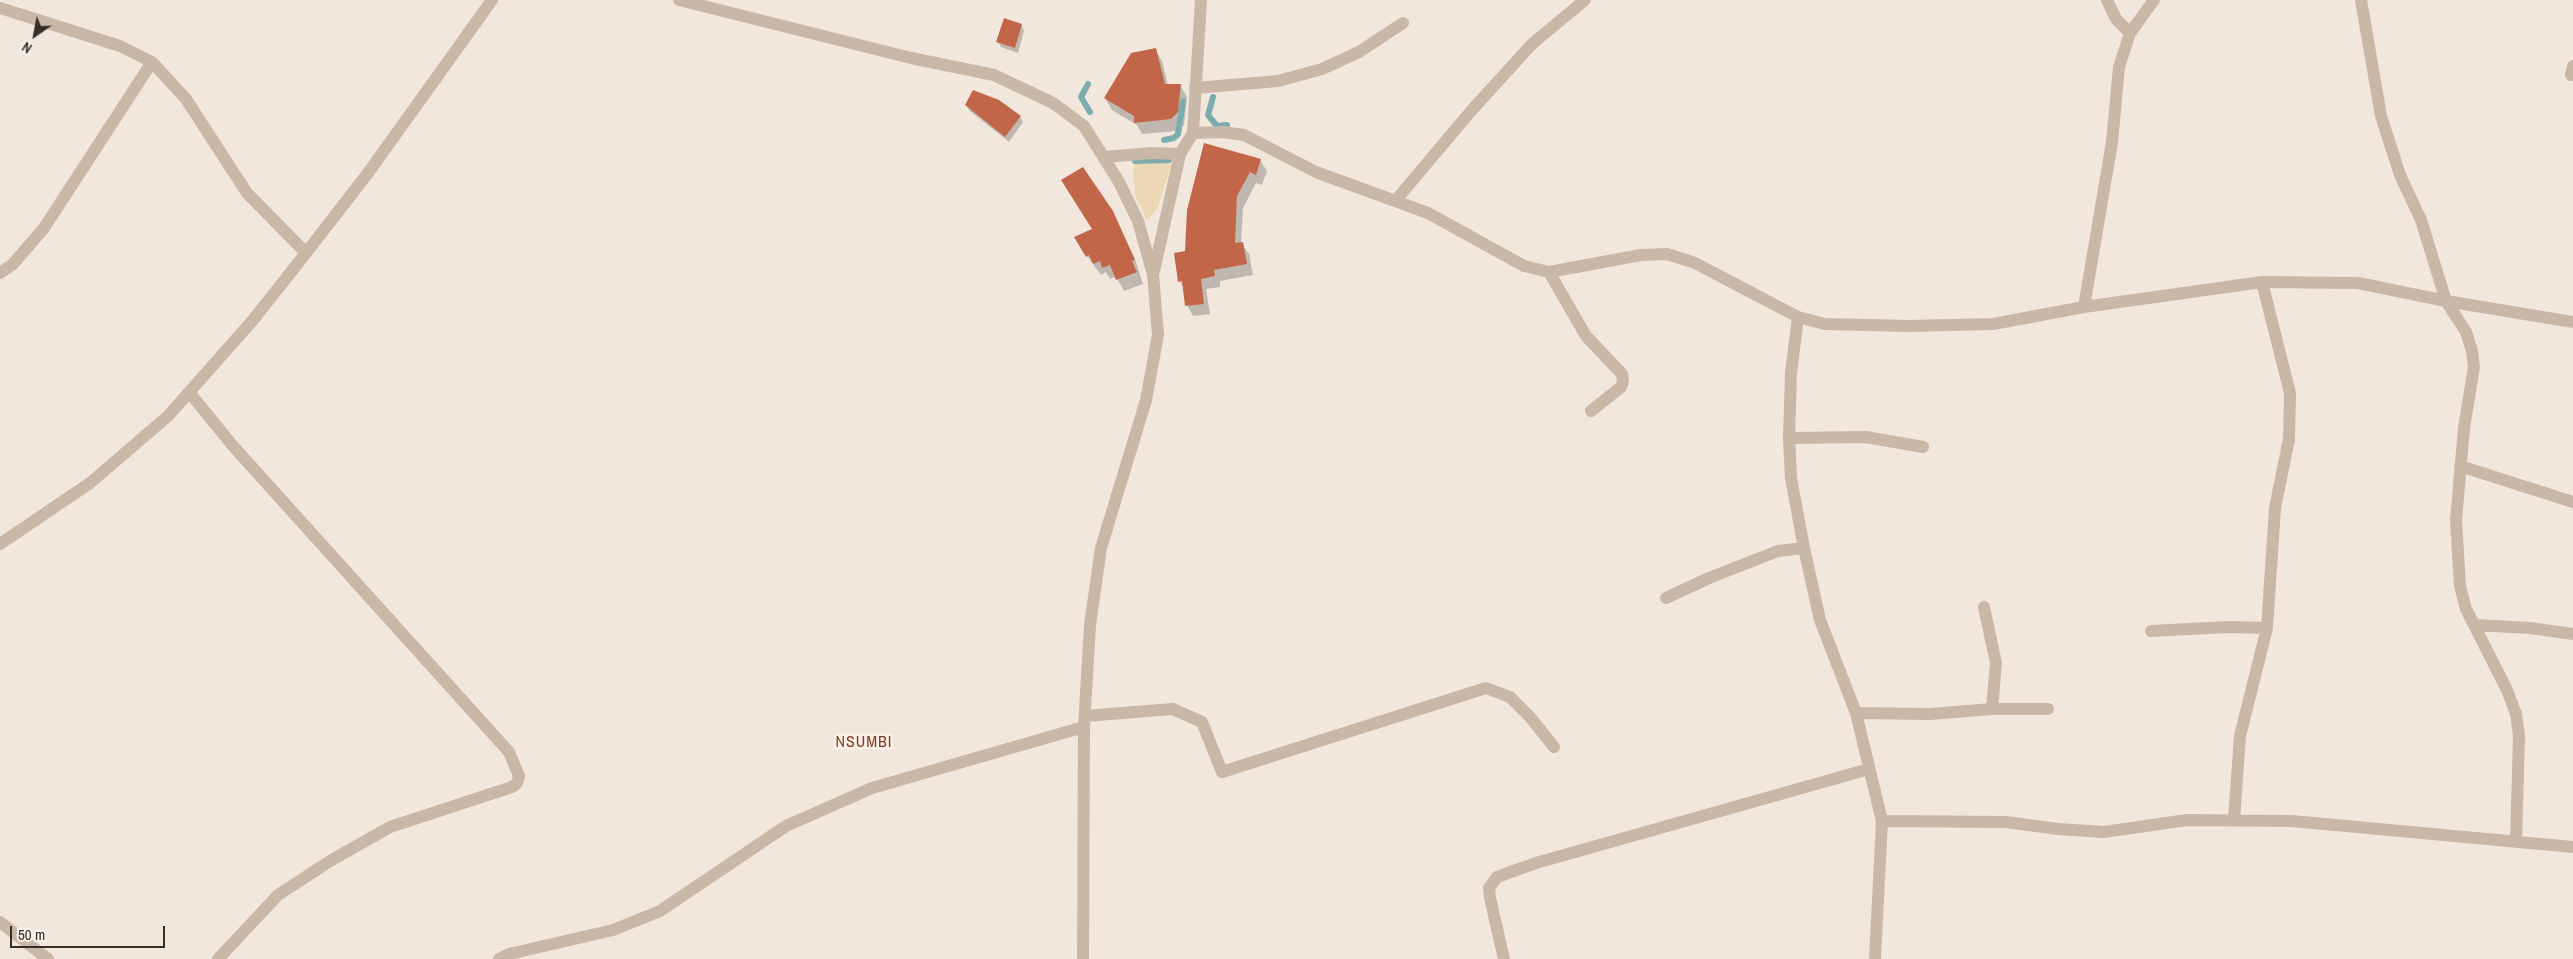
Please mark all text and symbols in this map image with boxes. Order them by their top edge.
north arrow [10,10,60,60]
text: N [18,38,35,57]
district label: NSUMBI [835,733,893,753]
scale bar [12,916,168,948]
text: 50 m [18,924,45,945]

